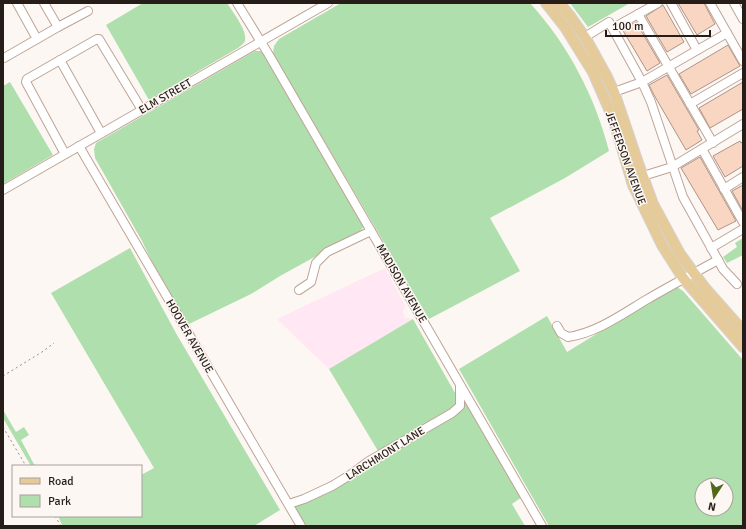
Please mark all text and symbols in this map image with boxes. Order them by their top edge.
scale bar [606,12,710,38]
text: 100 m [612,19,644,34]
street label: ELM STREET [137,76,194,117]
street label: JEFFERSON AVENUE [603,110,648,207]
street label: MADISON AVENUE [374,241,429,325]
street label: HOOVER AVENUE [163,297,216,375]
street label: LARCHMONT LANE [344,424,427,483]
legend [12,465,142,517]
text: Road [48,474,74,489]
north arrow [694,477,734,517]
text: Park [48,494,71,509]
text: N [707,499,717,513]

